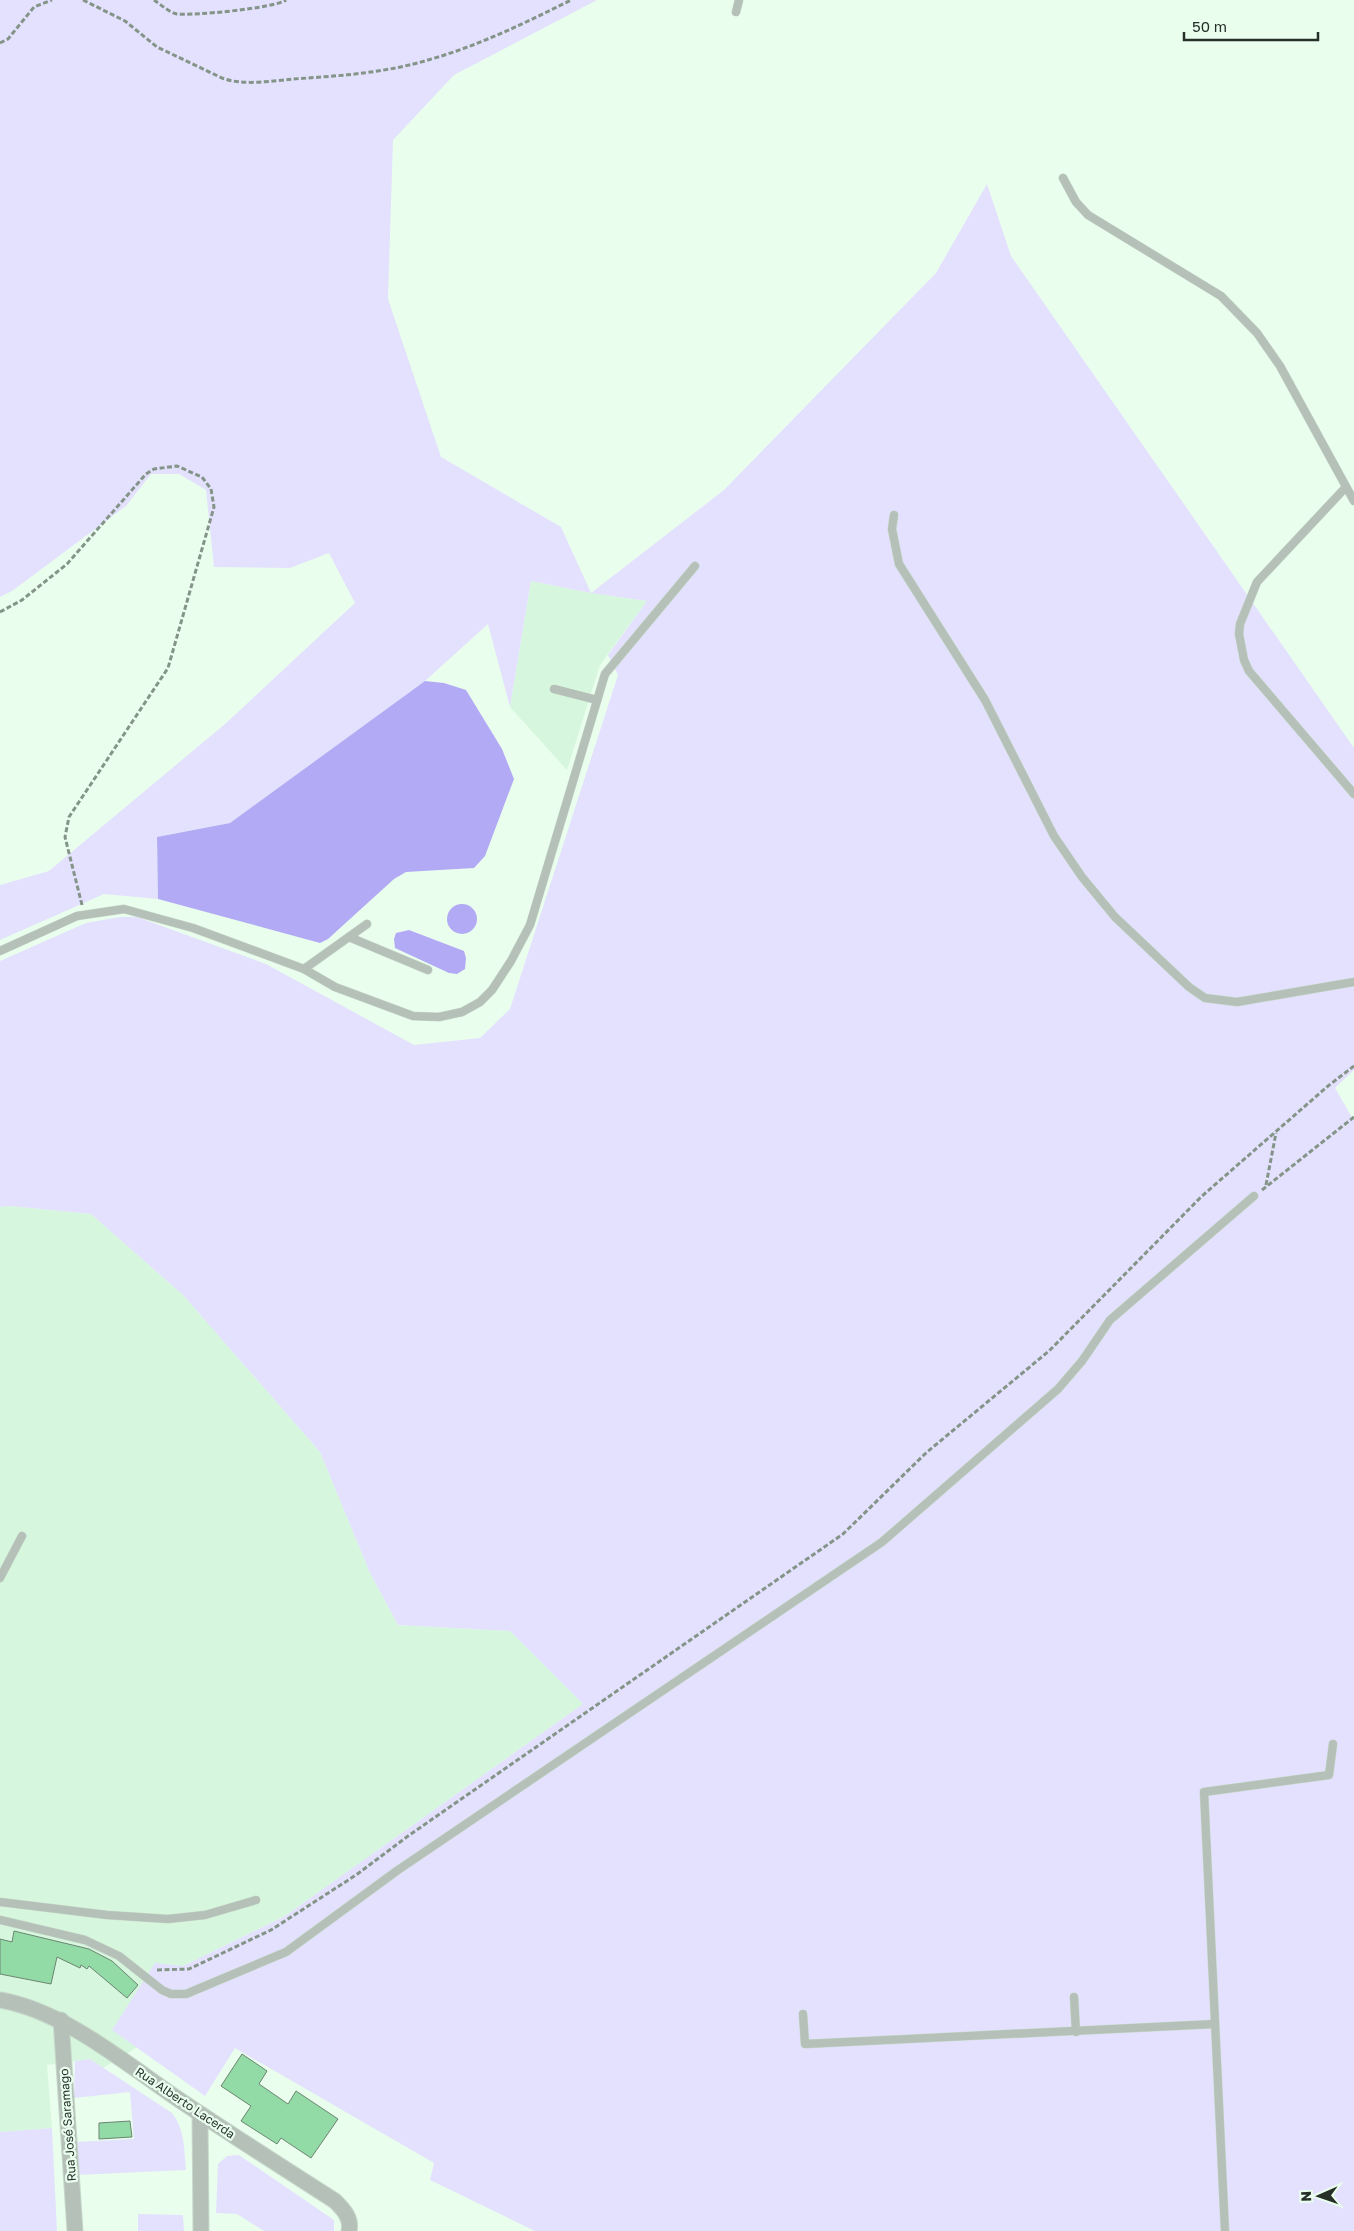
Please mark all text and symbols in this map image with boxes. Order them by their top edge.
scale bar [1184,10,1318,42]
text: 50 m [1192,17,1227,35]
street label: Rua Alberto Lacerda [133,2064,238,2141]
street label: Rua José Saramago [56,2068,79,2182]
north arrow [1294,2171,1344,2221]
text: N [1297,2191,1314,2202]

